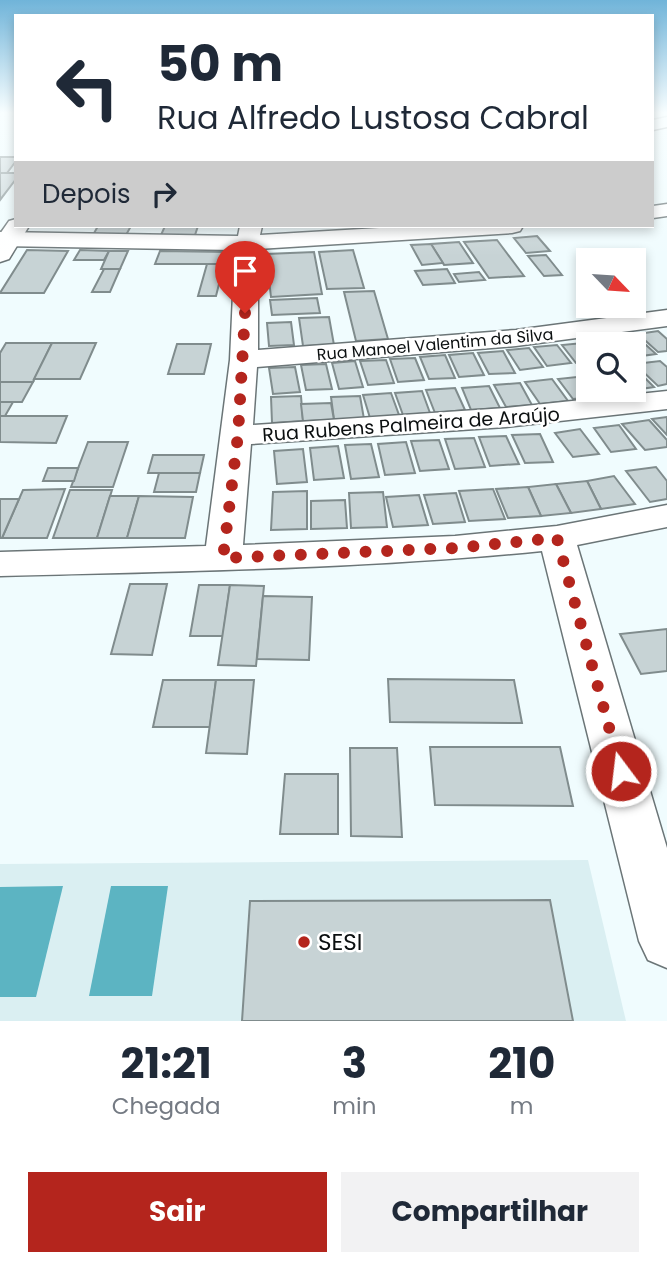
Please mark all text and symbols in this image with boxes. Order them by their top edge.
text: 50 m [157,30,283,98]
icon: left [42,42,133,133]
text: Rua Alfredo Lustosa Cabral [157,95,589,140]
icon: right [145,175,183,213]
text: Depois [42,176,131,212]
pin [215,241,275,313]
north arrow [576,248,646,318]
map controls [576,248,646,402]
icon: arrive [226,252,264,290]
street label: Rua Manoel Valentim da Silva [316,323,554,366]
button: search [576,332,646,402]
street label: Rua Rubens Palmeira de Araújo [261,401,561,448]
position arrow [584,734,658,808]
place label: SESI [318,926,362,958]
marker: SESI [296,934,312,950]
text: 21:21 [120,1034,212,1093]
text: 3 [342,1034,367,1093]
text: 210 [488,1034,555,1093]
text: Chegada [112,1090,221,1122]
text: min [332,1090,376,1122]
text: m [510,1090,534,1122]
button: Sair [28,1172,327,1252]
button: Compartilhar [341,1172,639,1252]

